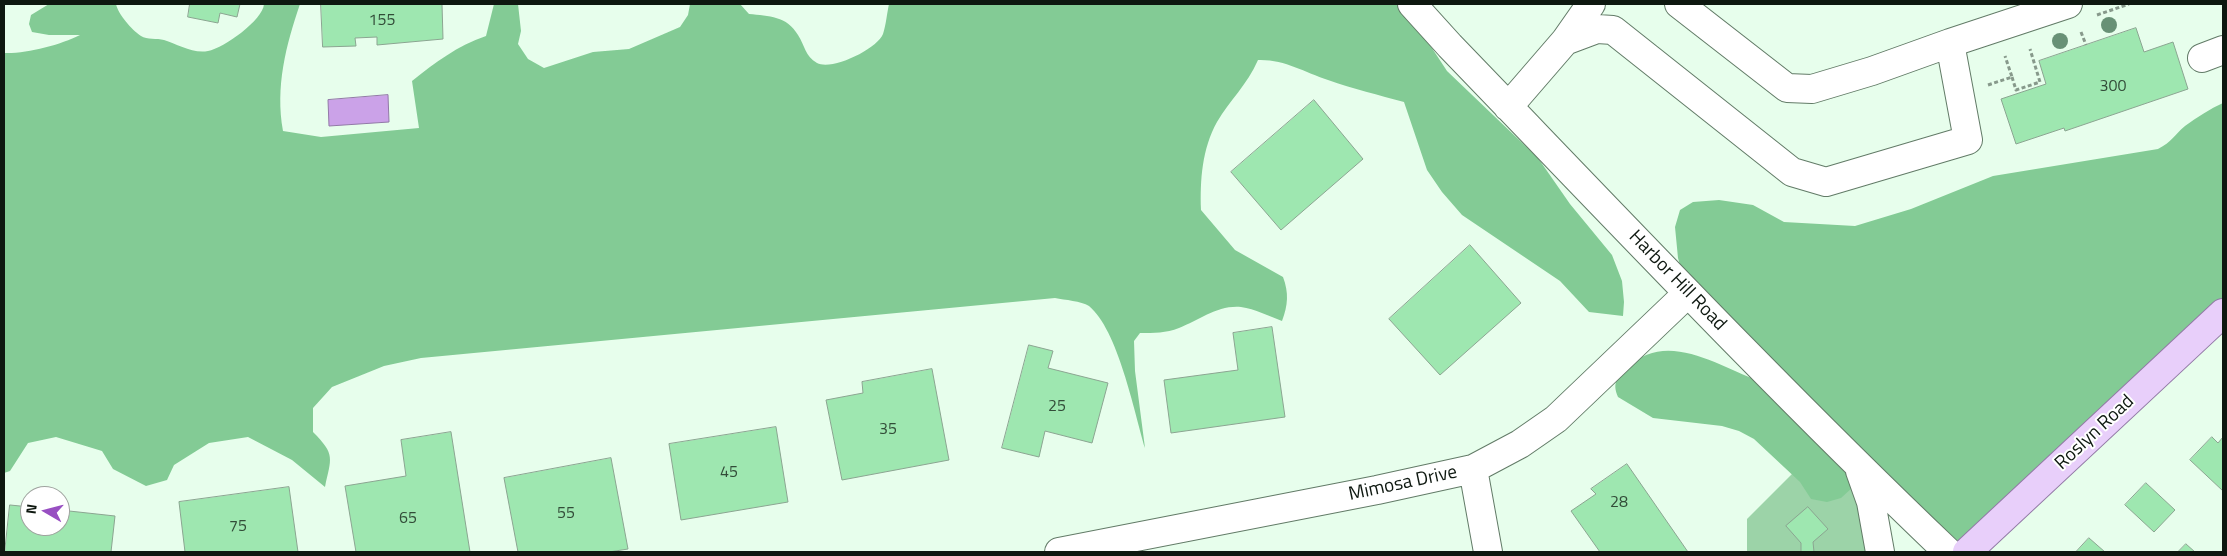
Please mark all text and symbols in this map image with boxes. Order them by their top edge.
house number: 155 [369,11,395,31]
house number: 300 [2100,77,2126,97]
street label: Harbor Hill Road [1623,226,1731,336]
street label: Roslyn Road [2051,391,2139,475]
house number: 25 [1048,397,1066,417]
house number: 35 [879,420,897,440]
street label: Mimosa Drive [1347,461,1459,507]
house number: 45 [720,463,738,483]
north arrow [20,486,70,536]
house number: 28 [1610,493,1628,513]
text: N [20,503,42,515]
house number: 55 [557,504,575,524]
house number: 65 [399,509,417,529]
house number: 75 [229,517,247,537]

